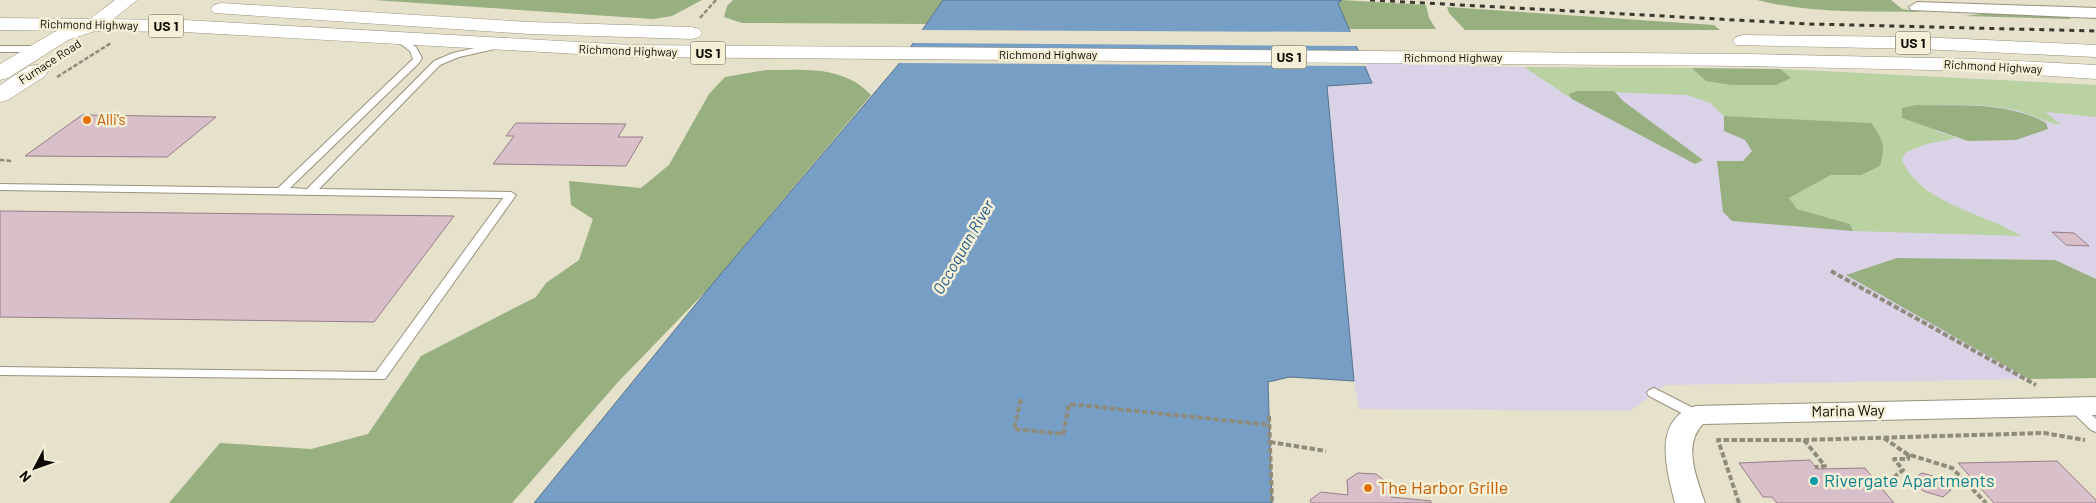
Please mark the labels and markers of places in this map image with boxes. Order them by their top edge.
place label: Alli's [97,110,126,128]
marker: Alli's [81,114,93,126]
place label: Rivergate Apartments [1824,469,1995,491]
marker: Rivergate Apartments [1808,475,1820,487]
place label: The Harbor Grille [1378,476,1508,498]
marker: The Harbor Grille [1362,482,1374,494]

